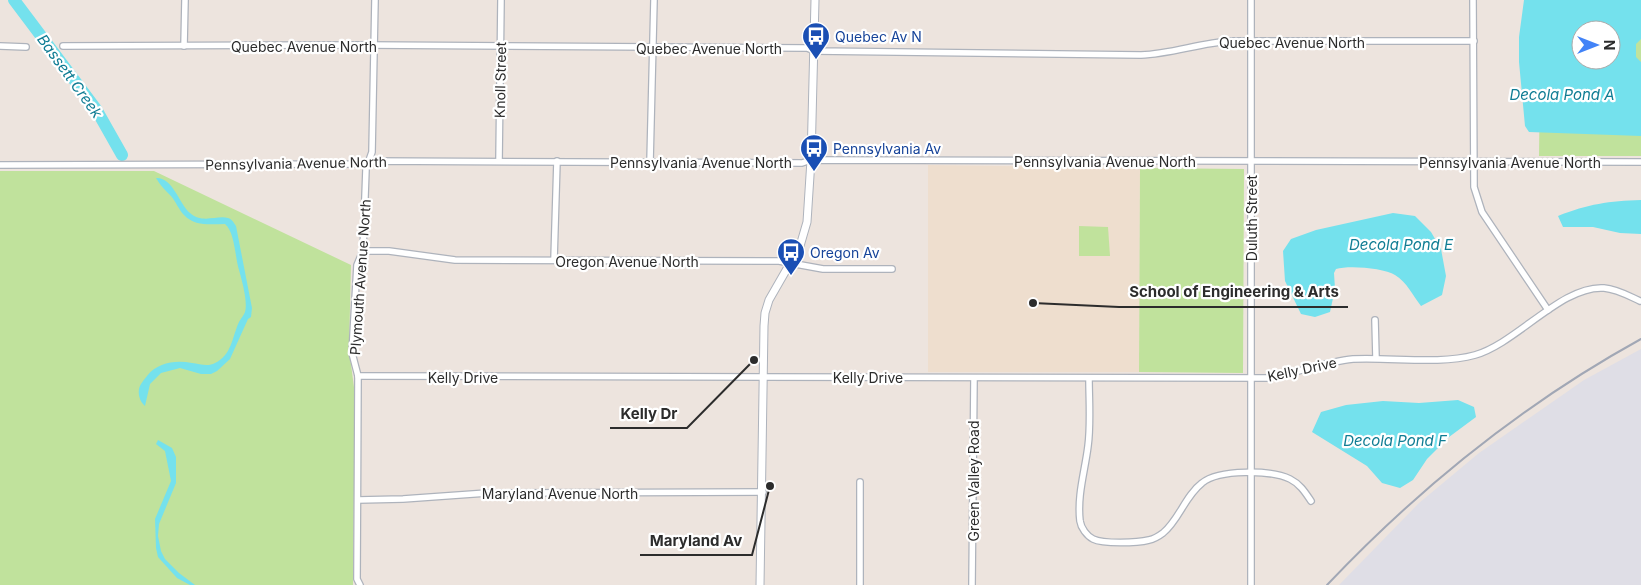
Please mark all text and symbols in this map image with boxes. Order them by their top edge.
north arrow [1571,20,1621,70]
bus stop icon: Quebec Av N [801,21,831,60]
place label: Quebec Av N [835,28,922,45]
water label: Bassett Creek [33,30,107,122]
street label: Quebec Avenue North [1219,34,1365,51]
street label: Quebec Avenue North [231,38,377,55]
street label: Quebec Avenue North [636,40,782,57]
text: N [1601,40,1618,50]
street label: Knoll Street [491,41,509,118]
water label: Decola Pond A [1509,85,1615,104]
bus stop icon: Pennsylvania Av [799,133,829,172]
place label: Pennsylvania Av [833,140,941,157]
street label: Pennsylvania Avenue North [205,153,387,173]
street label: Pennsylvania Avenue North [1014,153,1196,170]
street label: Pennsylvania Avenue North [610,154,792,171]
street label: Pennsylvania Avenue North [1419,154,1601,171]
street label: Duluth Street [1243,174,1260,261]
street label: Plymouth Avenue North [346,198,374,356]
water label: Decola Pond E [1349,235,1454,254]
bus stop icon: Oregon Av [776,237,806,276]
place label: Oregon Av [810,244,880,261]
street label: Oregon Avenue North [555,253,699,270]
callout: School of Engineering & Arts [1119,277,1348,307]
text: School of Engineering & Arts [1129,282,1339,301]
street label: Kelly Drive [1266,353,1338,385]
street label: Kelly Drive [428,369,498,386]
street label: Kelly Drive [833,369,903,386]
callout: Kelly Dr [610,398,687,428]
text: Kelly Dr [621,404,677,423]
street label: Green Valley Road [965,420,982,542]
water label: Decola Pond F [1343,431,1448,450]
street label: Maryland Avenue North [482,485,638,502]
callout: Maryland Av [640,525,752,555]
text: Maryland Av [650,531,742,550]

